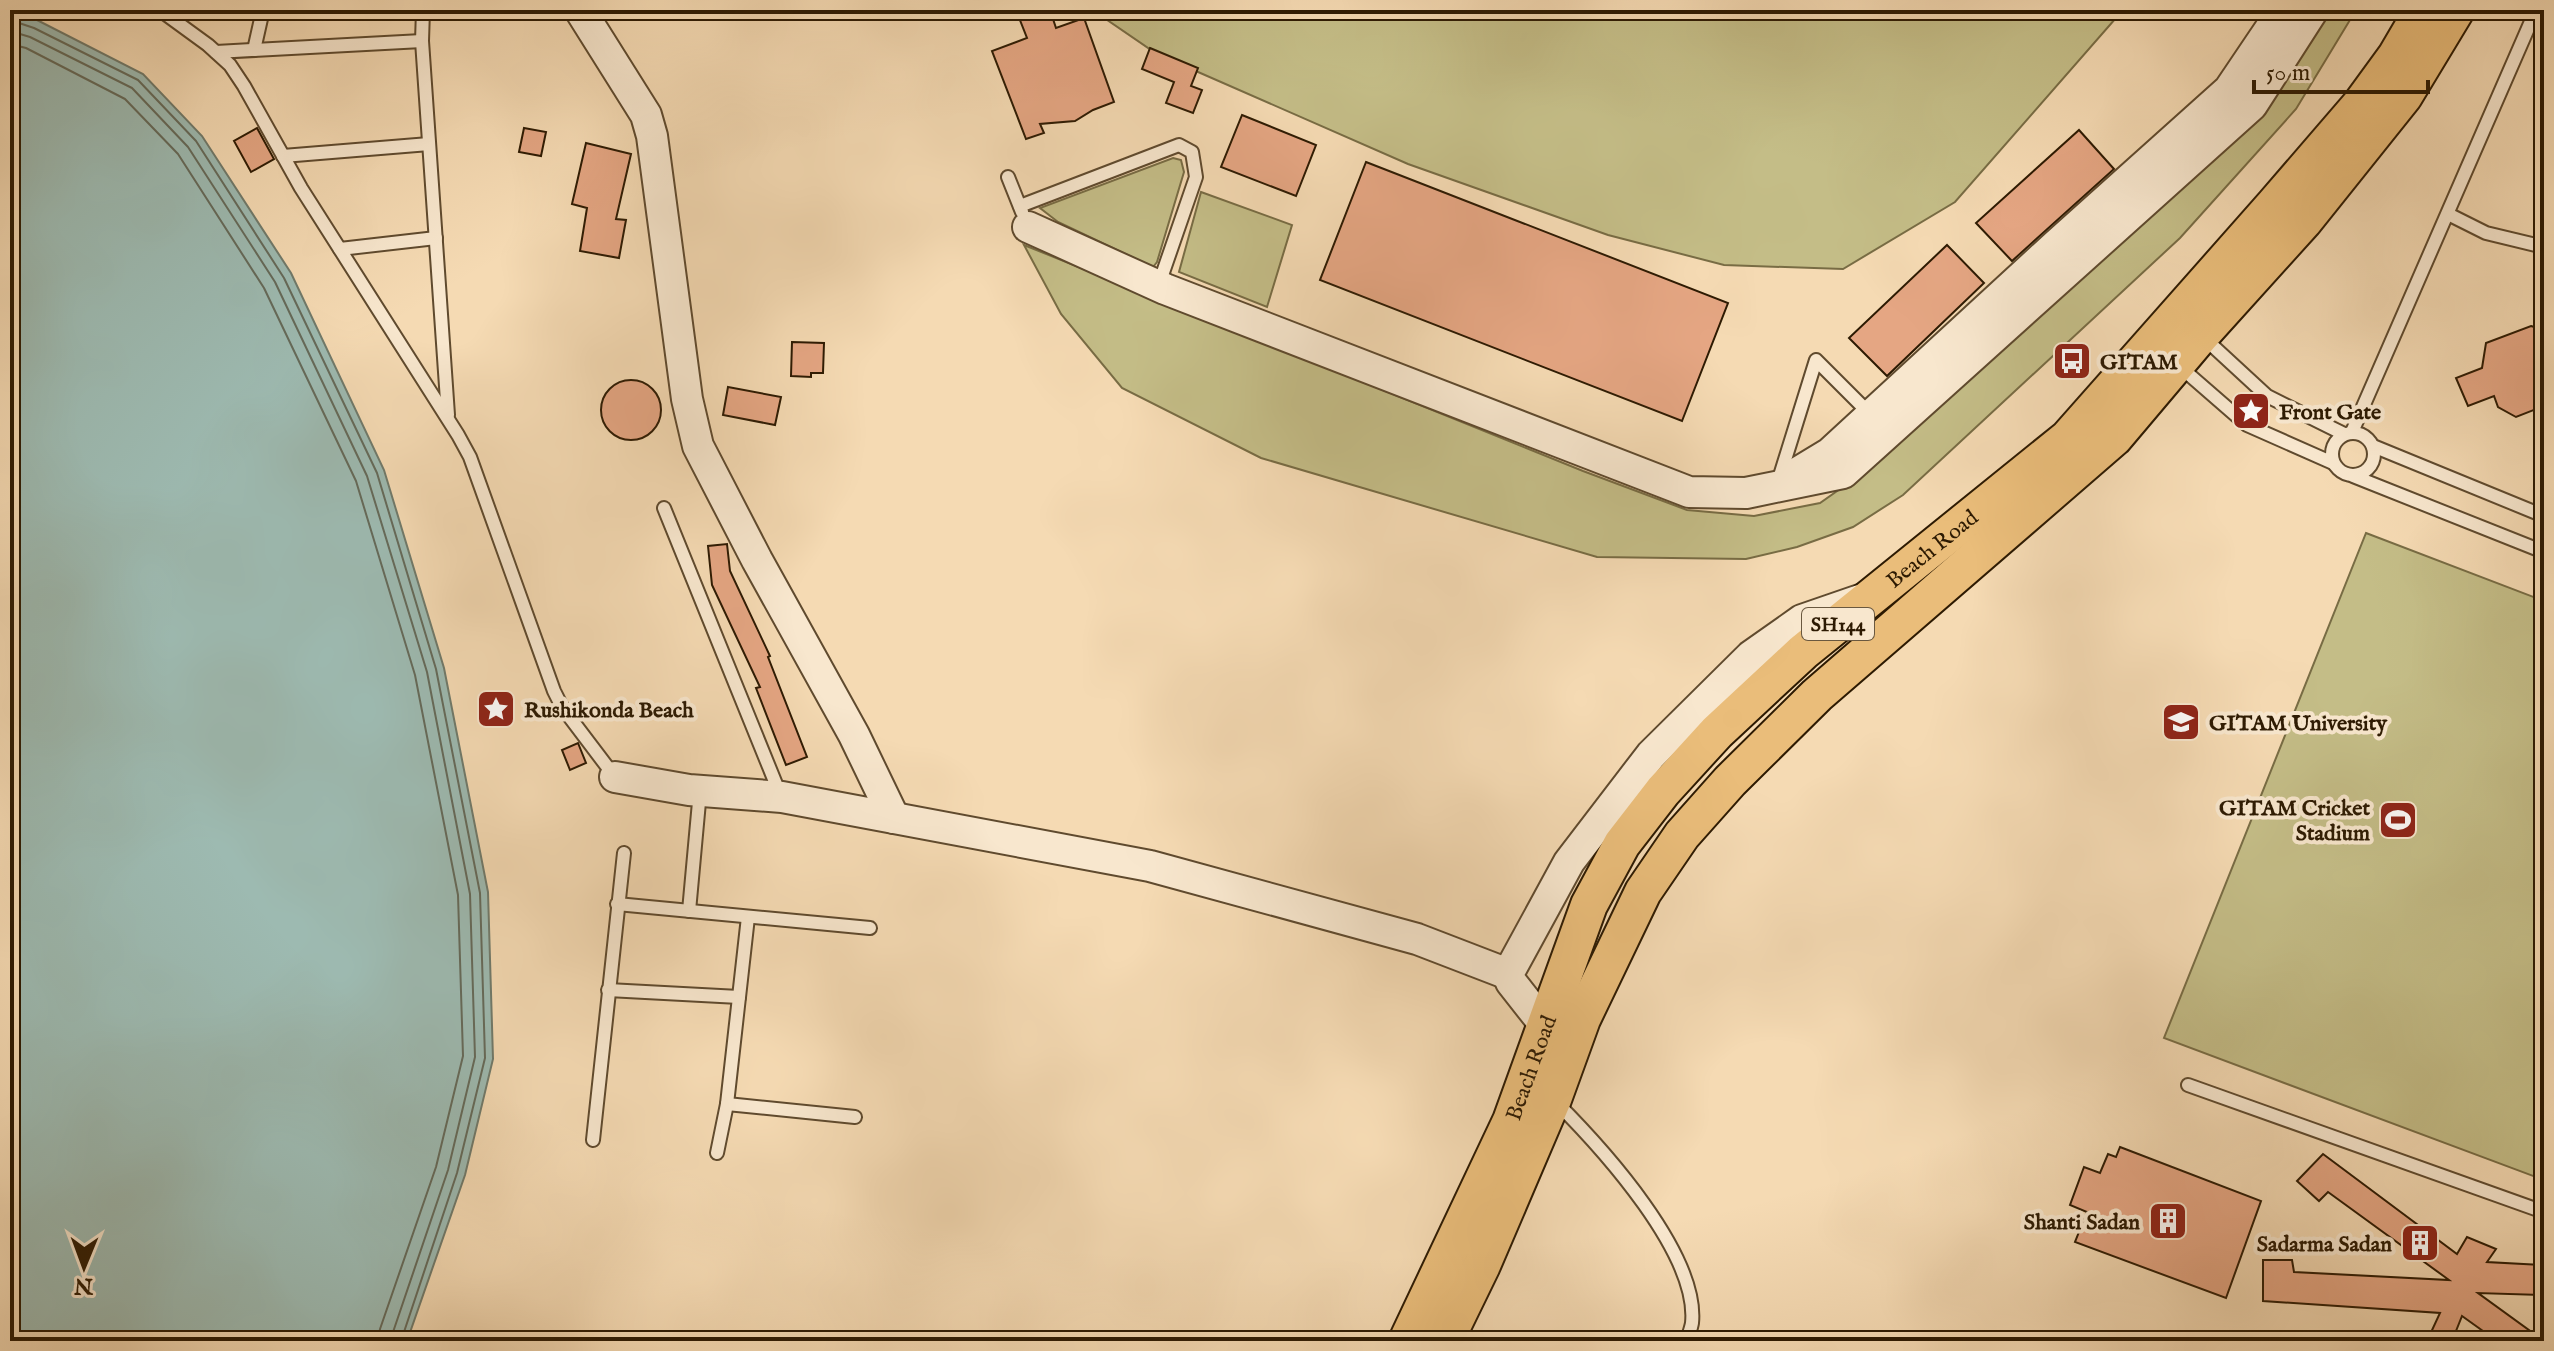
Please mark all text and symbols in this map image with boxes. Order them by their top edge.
scale bar [2254,44,2428,94]
text: 50 m [2266,58,2310,89]
bus stop icon: GITAM [2051,340,2093,382]
place label: GITAM [2100,349,2178,377]
place icon: Front Gate [2230,390,2272,432]
place label: Front Gate [2279,399,2381,427]
street label: Beach Road [1881,504,1985,595]
road number: SH144 [1802,608,1874,640]
place icon: Rushikonda Beach [475,688,517,730]
place label: Rushikonda Beach [524,697,694,725]
school or university icon: GITAM University [2160,701,2202,743]
place label: GITAM University [2209,710,2388,738]
place label: GITAM Cricket Stadium [2219,795,2370,848]
sports icon: GITAM Cricket Stadium [2377,799,2419,841]
street label: Beach Road [1500,1012,1564,1125]
building icon: Shanti Sadan [2147,1200,2189,1242]
place label: Shanti Sadan [2024,1209,2140,1237]
building icon: Sadarma Sadan [2399,1222,2441,1264]
north arrow [44,1227,124,1307]
place label: Sadarma Sadan [2257,1231,2392,1259]
text: N [74,1271,94,1299]

